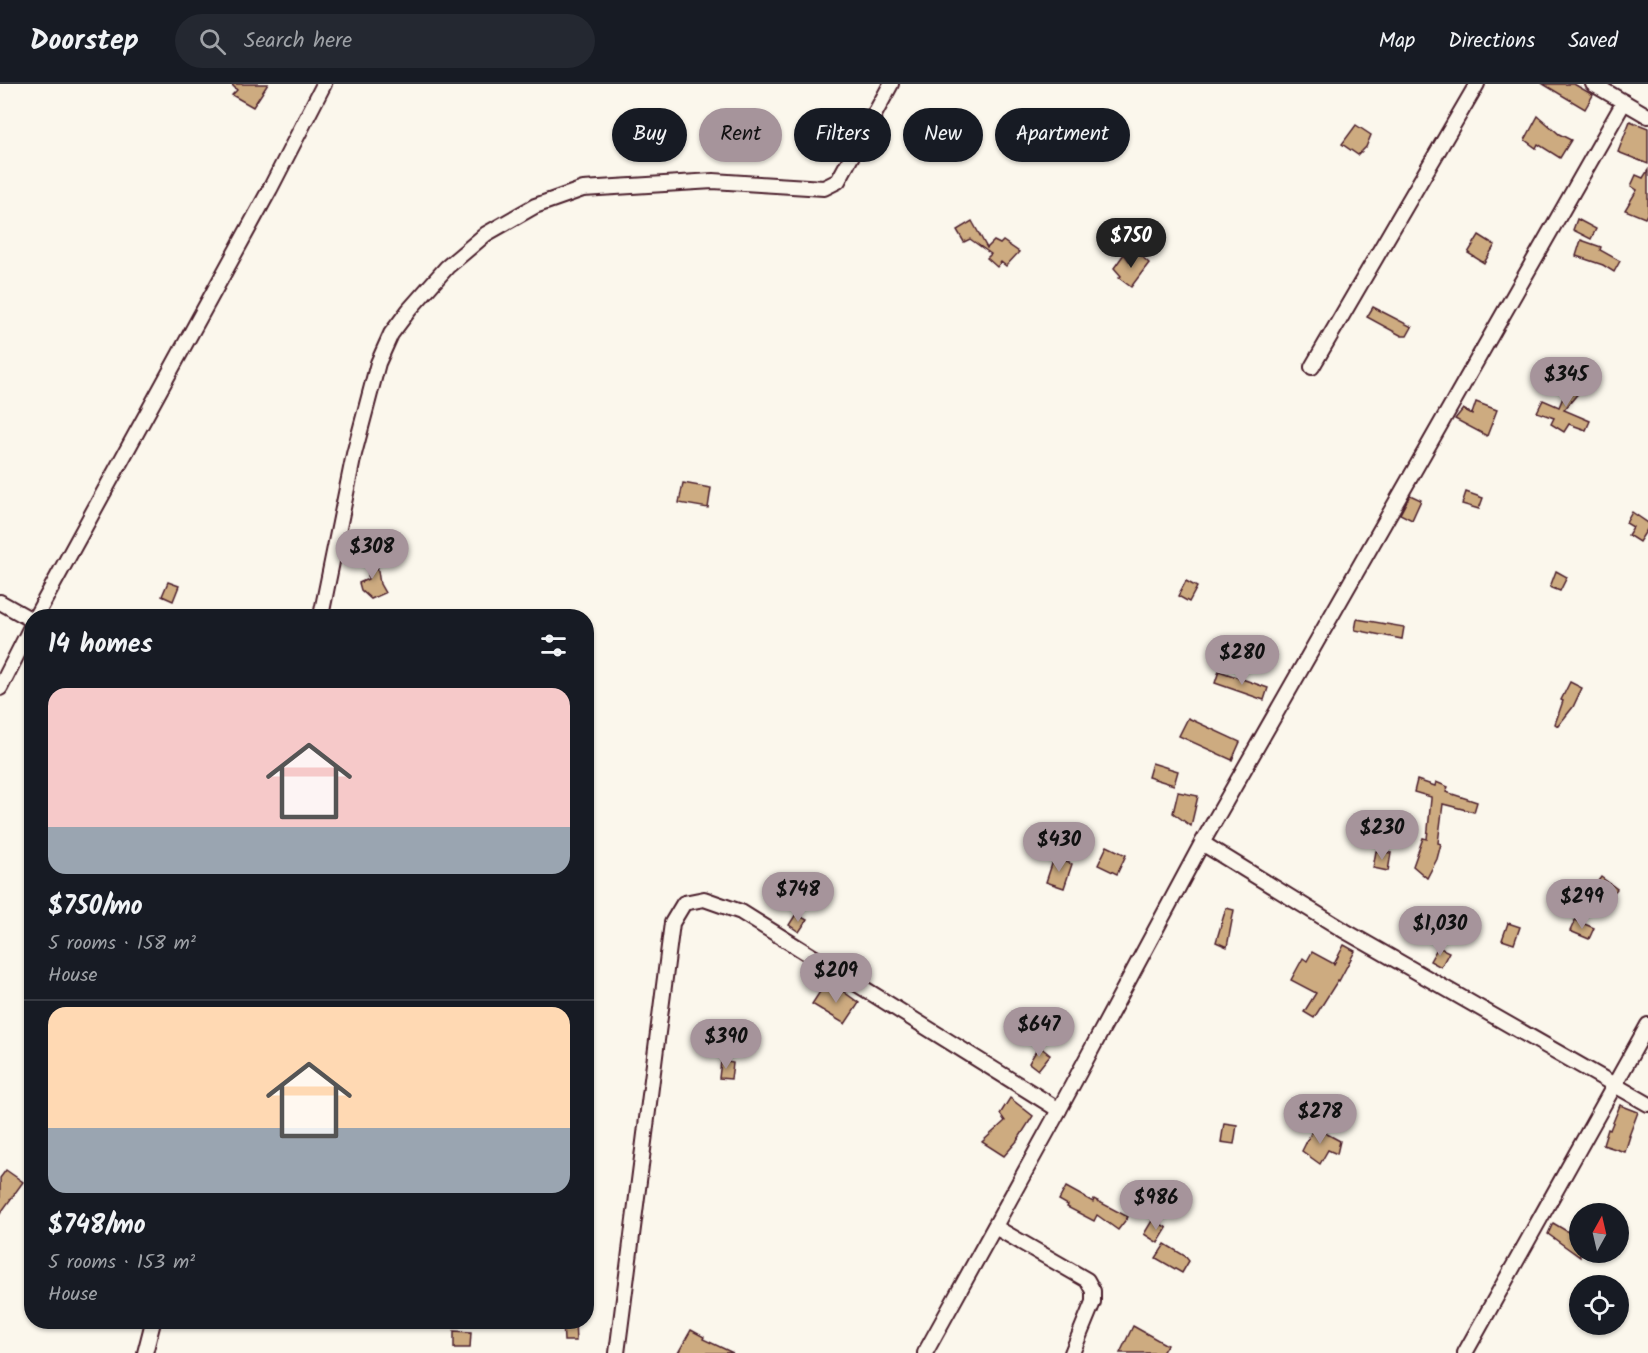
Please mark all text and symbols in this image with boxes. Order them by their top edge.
search box [175,14,595,68]
text: Doorstep [30,19,139,64]
text: Search here [244,24,352,59]
icon: search [196,25,229,58]
text: Map [1379,25,1415,58]
text: Directions [1448,25,1535,58]
text: Saved [1568,25,1618,58]
chip: Buy [612,108,687,162]
chip: Rent [699,108,782,162]
chip: Filters [794,108,891,162]
chip: New [903,108,983,162]
chip: Apartment [995,108,1130,162]
pin: $750 [1095,218,1167,269]
text: $750 [1110,221,1152,253]
pin: $345 [1530,357,1602,408]
text: $345 [1544,360,1588,392]
pin: $308 [336,529,408,580]
text: $308 [350,532,394,564]
text: 14 homes [48,624,153,666]
icon: filters [537,629,570,662]
pin: $280 [1206,635,1278,686]
text: $280 [1219,638,1265,670]
icon: home [255,727,363,835]
pin: $230 [1346,810,1418,861]
text: $230 [1360,813,1404,845]
pin: $430 [1023,822,1095,873]
text: $430 [1037,825,1081,857]
pin: $748 [762,872,834,923]
text: $748 [776,875,820,907]
pin: $299 [1546,879,1618,930]
text: $299 [1560,882,1604,914]
text: $750/mo [48,886,143,928]
pin: $1,030 [1391,906,1489,957]
text: $1,030 [1413,909,1467,941]
text: 5 rooms · 158 m² [48,928,196,960]
pin: $209 [800,953,872,1004]
text: $209 [814,956,858,988]
text: House [48,960,98,992]
pin: $647 [1003,1007,1075,1058]
text: $647 [1017,1010,1061,1042]
pin: $390 [690,1019,762,1070]
text: $390 [704,1022,748,1054]
icon: home [255,1046,363,1154]
pin: $278 [1284,1094,1356,1145]
text: $278 [1298,1097,1342,1129]
pin: $986 [1120,1180,1192,1231]
text: $986 [1134,1183,1178,1215]
north arrow [1569,1203,1629,1263]
map controls [1569,1203,1629,1335]
text: $748/mo [48,1205,146,1247]
text: 5 rooms · 153 m² [48,1247,195,1279]
button: locate [1569,1275,1629,1335]
text: House [48,1279,98,1311]

